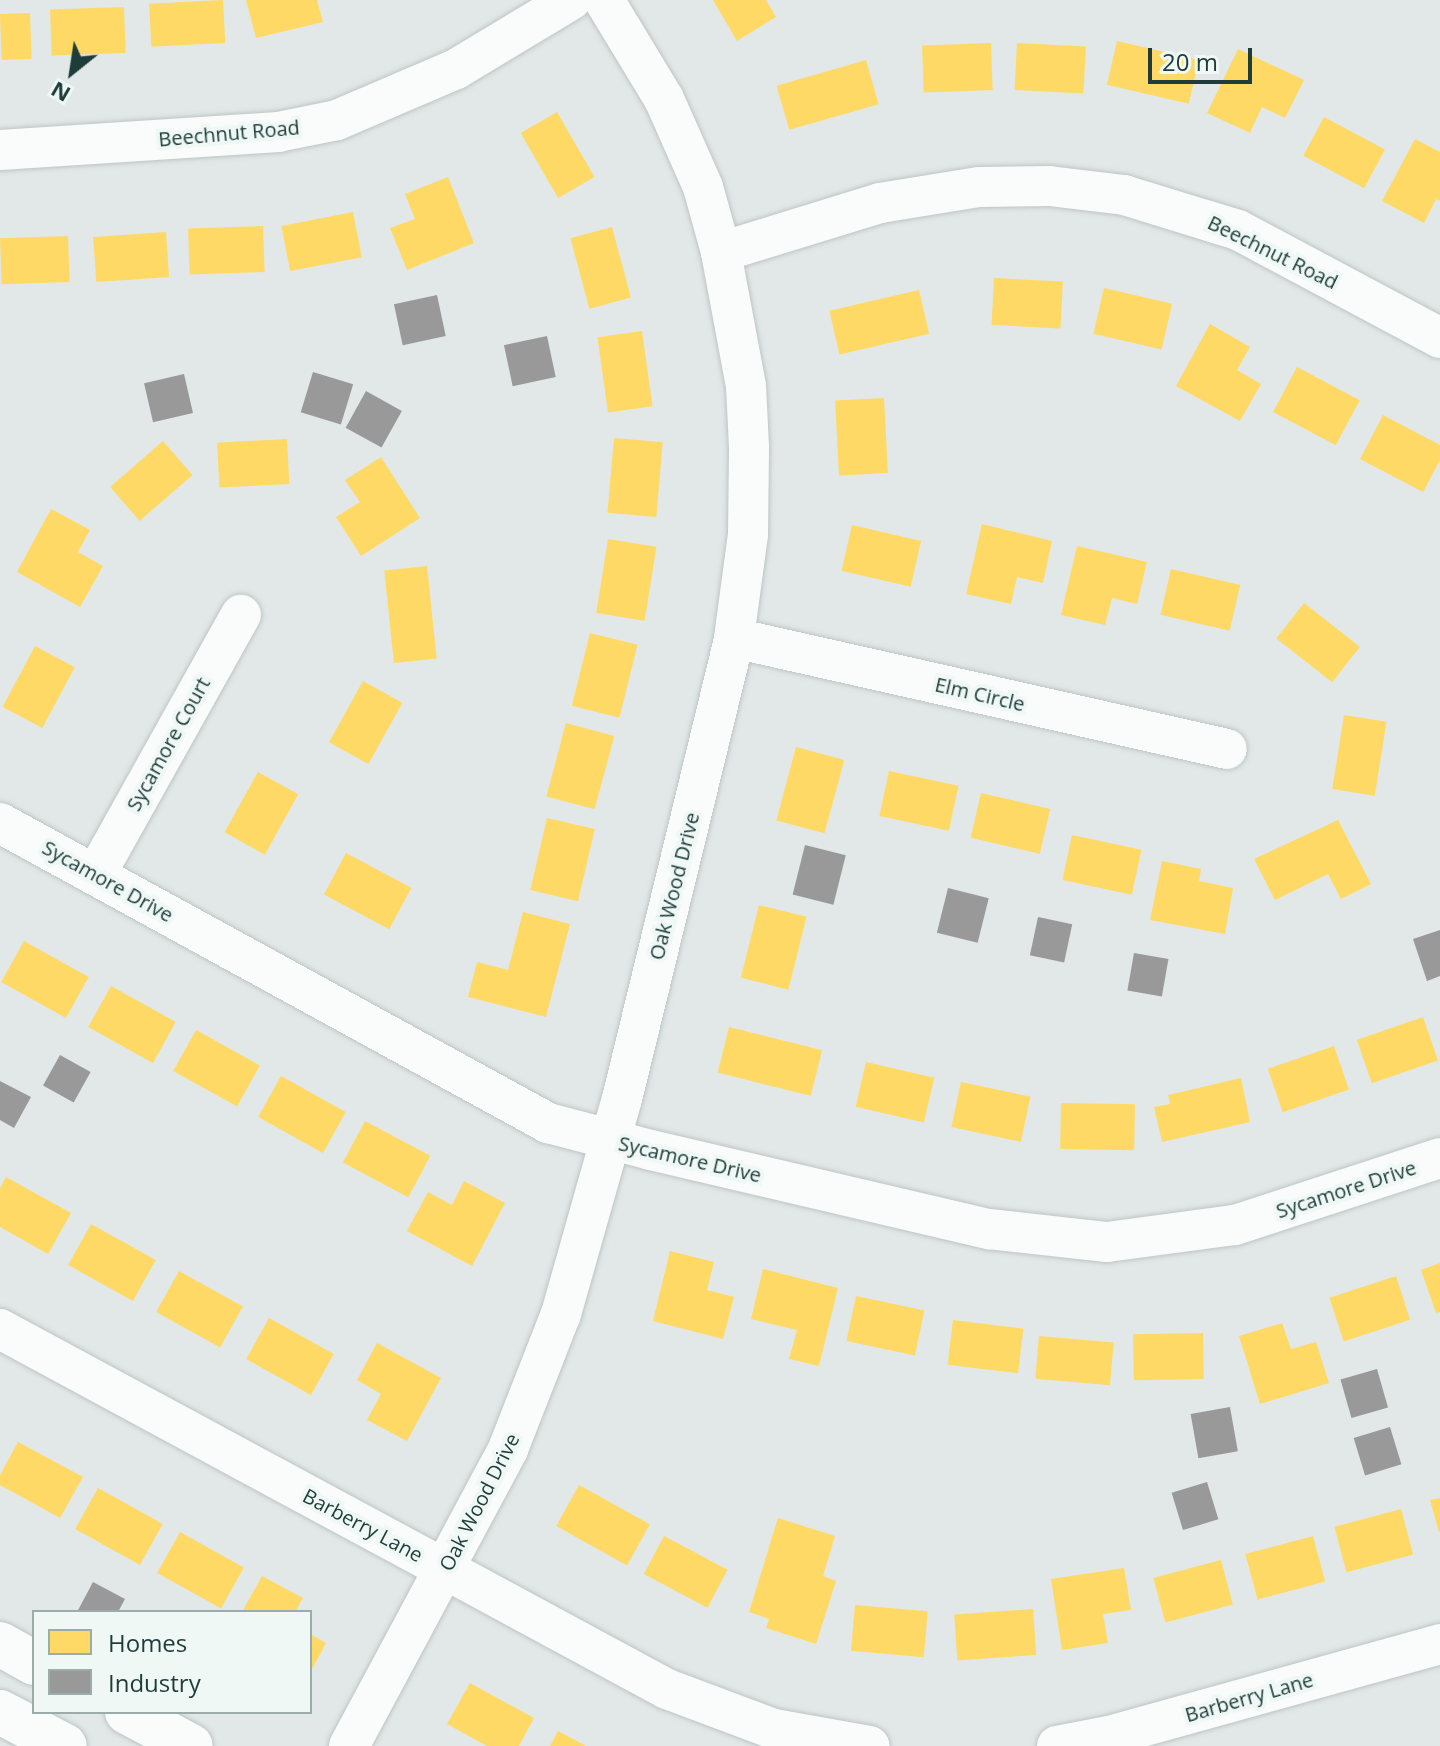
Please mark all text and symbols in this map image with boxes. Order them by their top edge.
north arrow [32,32,112,112]
scale bar [1152,32,1256,82]
text: 20 m [1162,45,1218,78]
text: N [45,75,75,110]
street label: Beechnut Road [157,115,301,151]
street label: Beechnut Road [1204,210,1342,294]
street label: Elm Circle [933,672,1027,716]
street label: Sycamore Court [121,673,215,815]
street label: Oak Wood Drive [644,810,704,962]
street label: Sycamore Drive [38,835,178,927]
street label: Sycamore Drive [616,1131,764,1187]
street label: Sycamore Drive [1273,1155,1419,1223]
street label: Oak Wood Drive [434,1429,524,1575]
street label: Barberry Lane [299,1483,427,1567]
legend [32,1610,312,1714]
text: Homes [108,1626,187,1659]
text: Industry [108,1666,201,1699]
street label: Barberry Lane [1182,1667,1316,1727]

